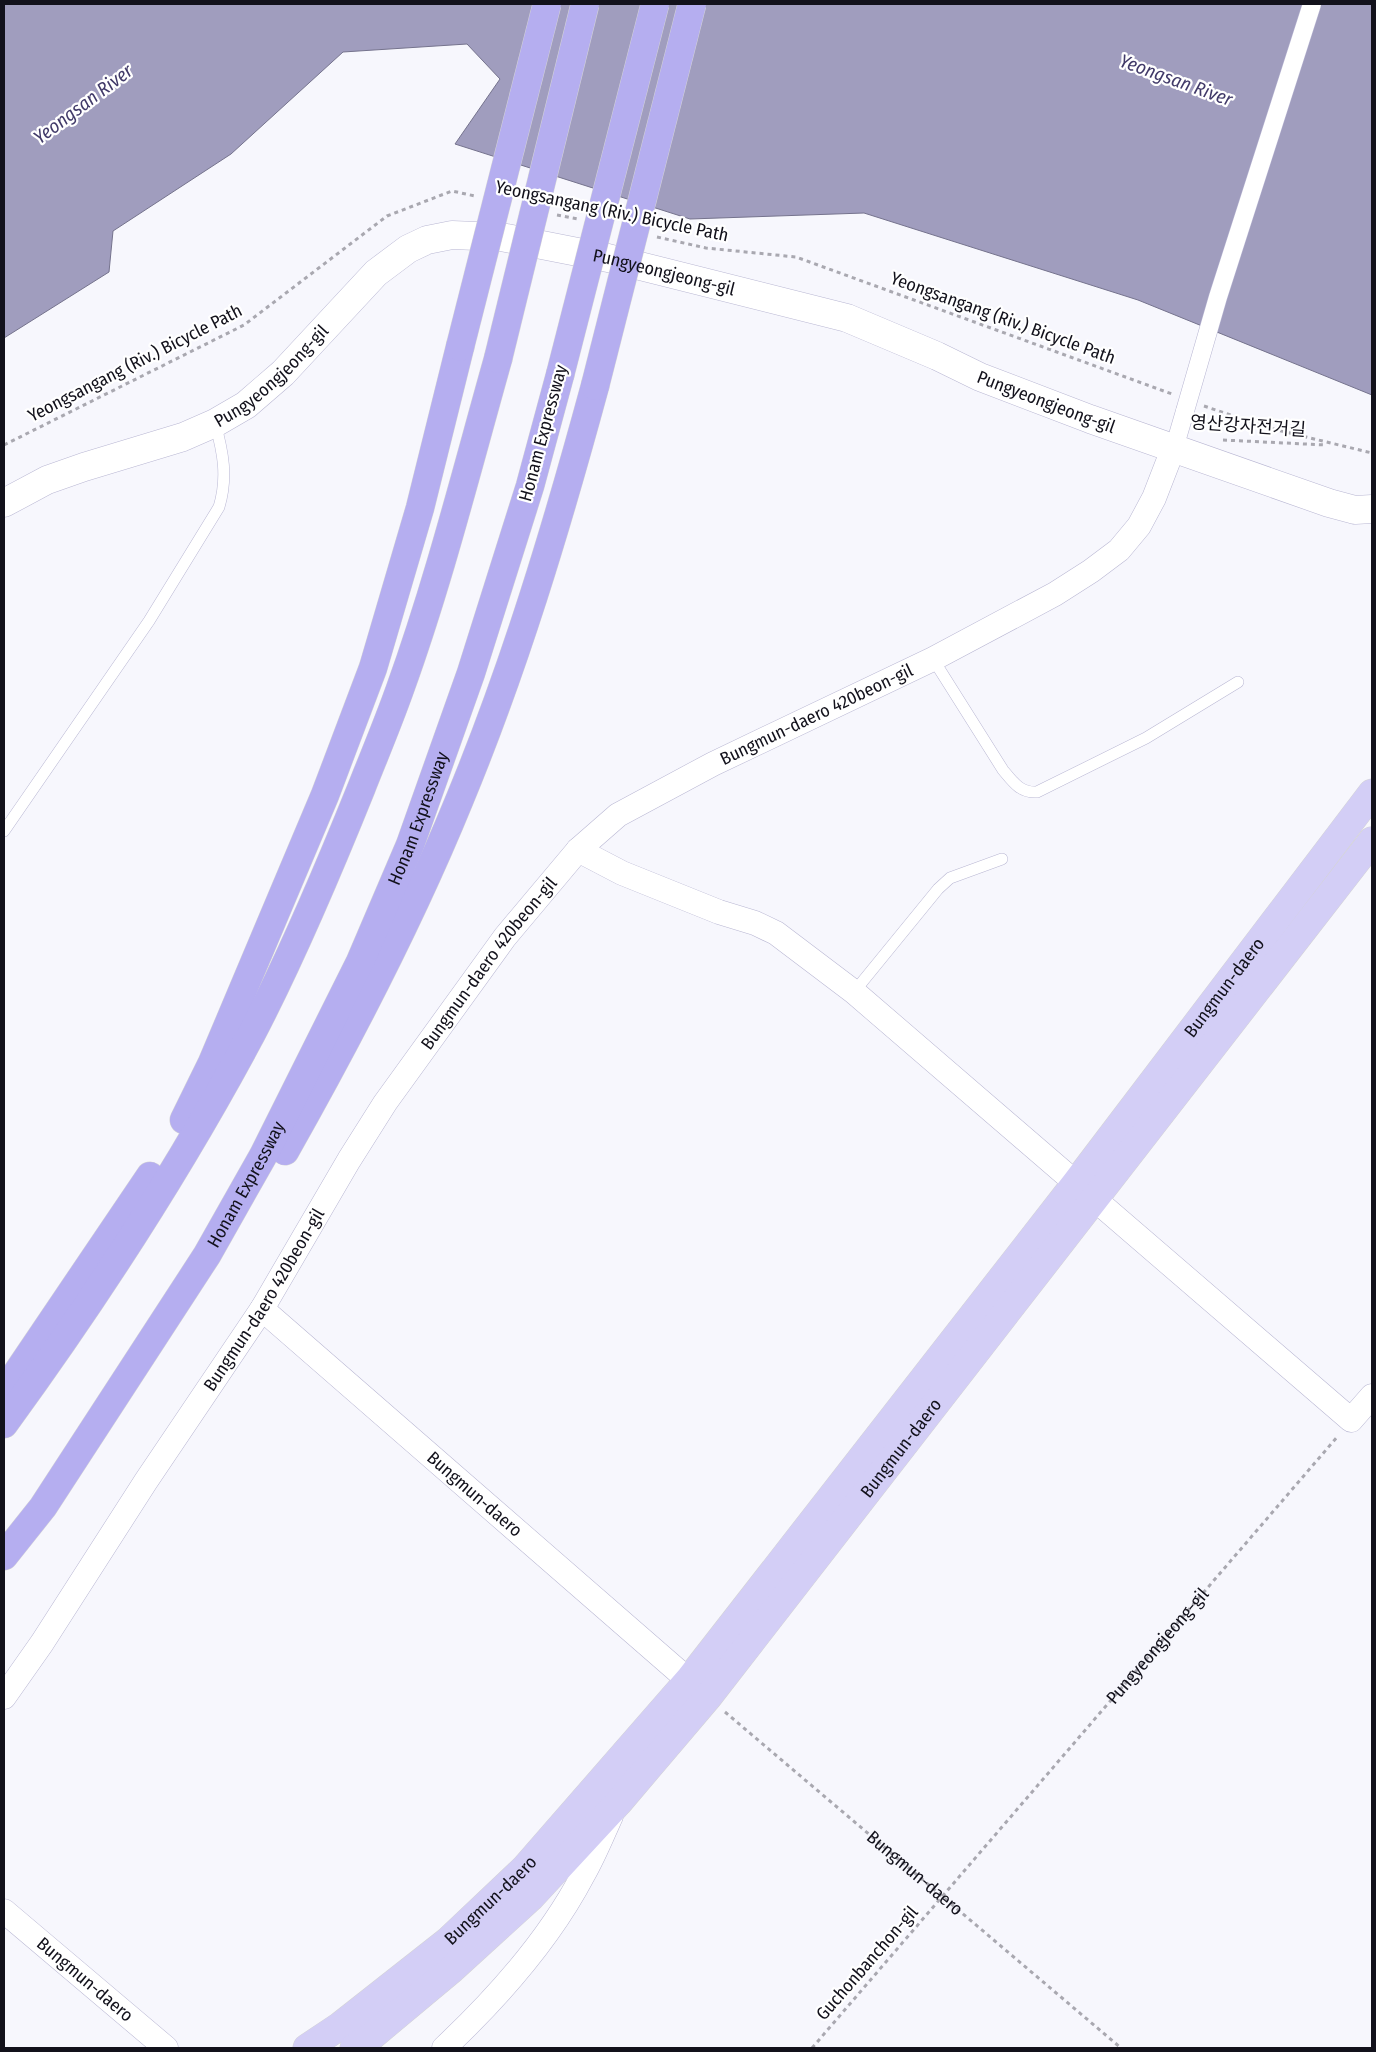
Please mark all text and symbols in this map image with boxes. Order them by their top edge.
water label: Yeongsan River [1117,49,1237,112]
water label: Yeongsan River [29,58,138,149]
street label: Yeongsangang (Riv.) Bicycle Path [494,176,730,246]
street label: Pungyeongjeong-gil [591,244,738,301]
street label: Yeongsangang (Riv.) Bicycle Path [888,267,1118,369]
street label: Yeongsangang (Riv.) Bicycle Path [24,299,246,427]
street label: Pungyeongjeong-gil [210,320,333,432]
street label: Honam Expressway [514,362,572,504]
street label: Pungyeongjeong-gil [974,366,1118,438]
street label: 영산강자전거길 [1189,411,1307,441]
street label: Bungmun-daero 420beon-gil [716,659,917,770]
street label: Honam Expressway [383,749,453,888]
street label: Bungmun-daero 420beon-gil [416,872,562,1054]
street label: Bungmun-daero [1180,933,1269,1042]
street label: Honam Expressway [203,1118,290,1251]
street label: Bungmun-daero 420beon-gil [199,1204,329,1395]
street label: Bungmun-daero [856,1394,946,1502]
street label: Bungmun-daero [422,1447,527,1542]
street label: Pungyeongjeong-gil [1102,1583,1213,1709]
street label: Bungmun-daero [862,1826,967,1920]
street label: Bungmun-daero [440,1851,541,1950]
street label: Guchonbanchon-gil [811,1901,923,2025]
street label: Bungmun-daero [32,1933,138,2026]

